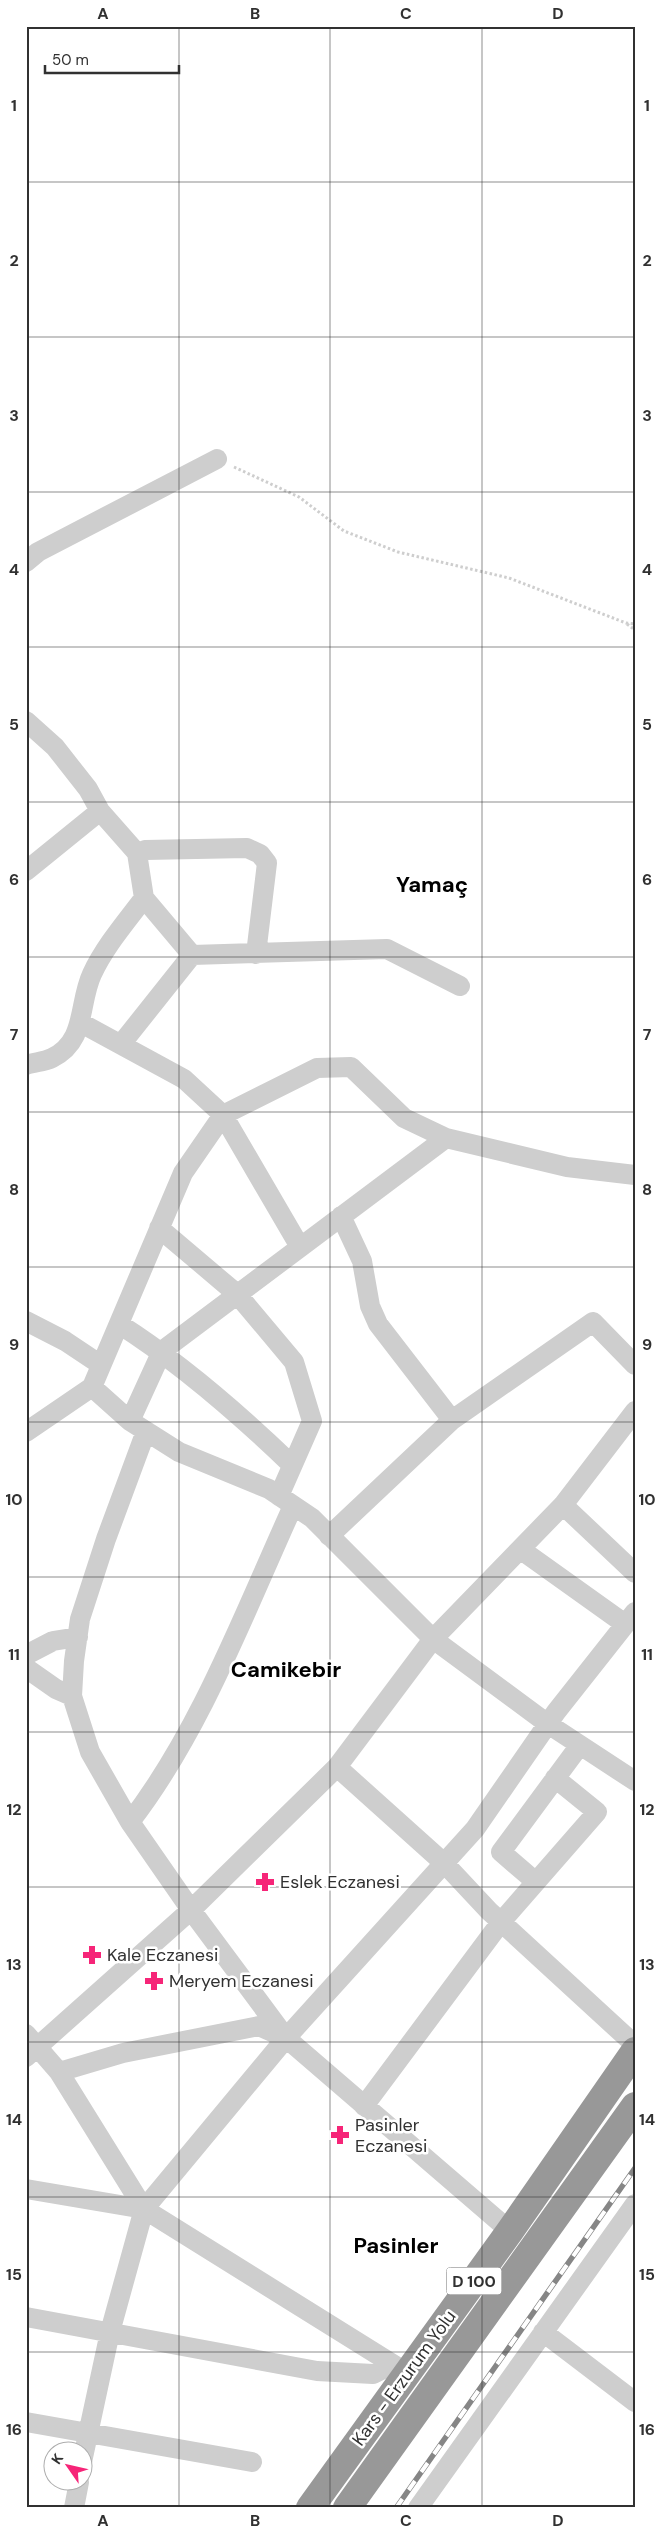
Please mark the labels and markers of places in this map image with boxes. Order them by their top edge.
place label: Eslek Eczanesi [280,1870,400,1894]
pharmacy icon: Eslek Eczanesi [254,1871,276,1893]
place label: Kale Eczanesi [107,1943,218,1967]
pharmacy icon: Kale Eczanesi [81,1944,103,1966]
place label: Meryem Eczanesi [169,1969,314,1993]
pharmacy icon: Meryem Eczanesi [143,1970,165,1992]
place label: Pasinler Eczanesi [355,2113,427,2158]
pharmacy icon: Pasinler Eczanesi [329,2124,351,2146]

